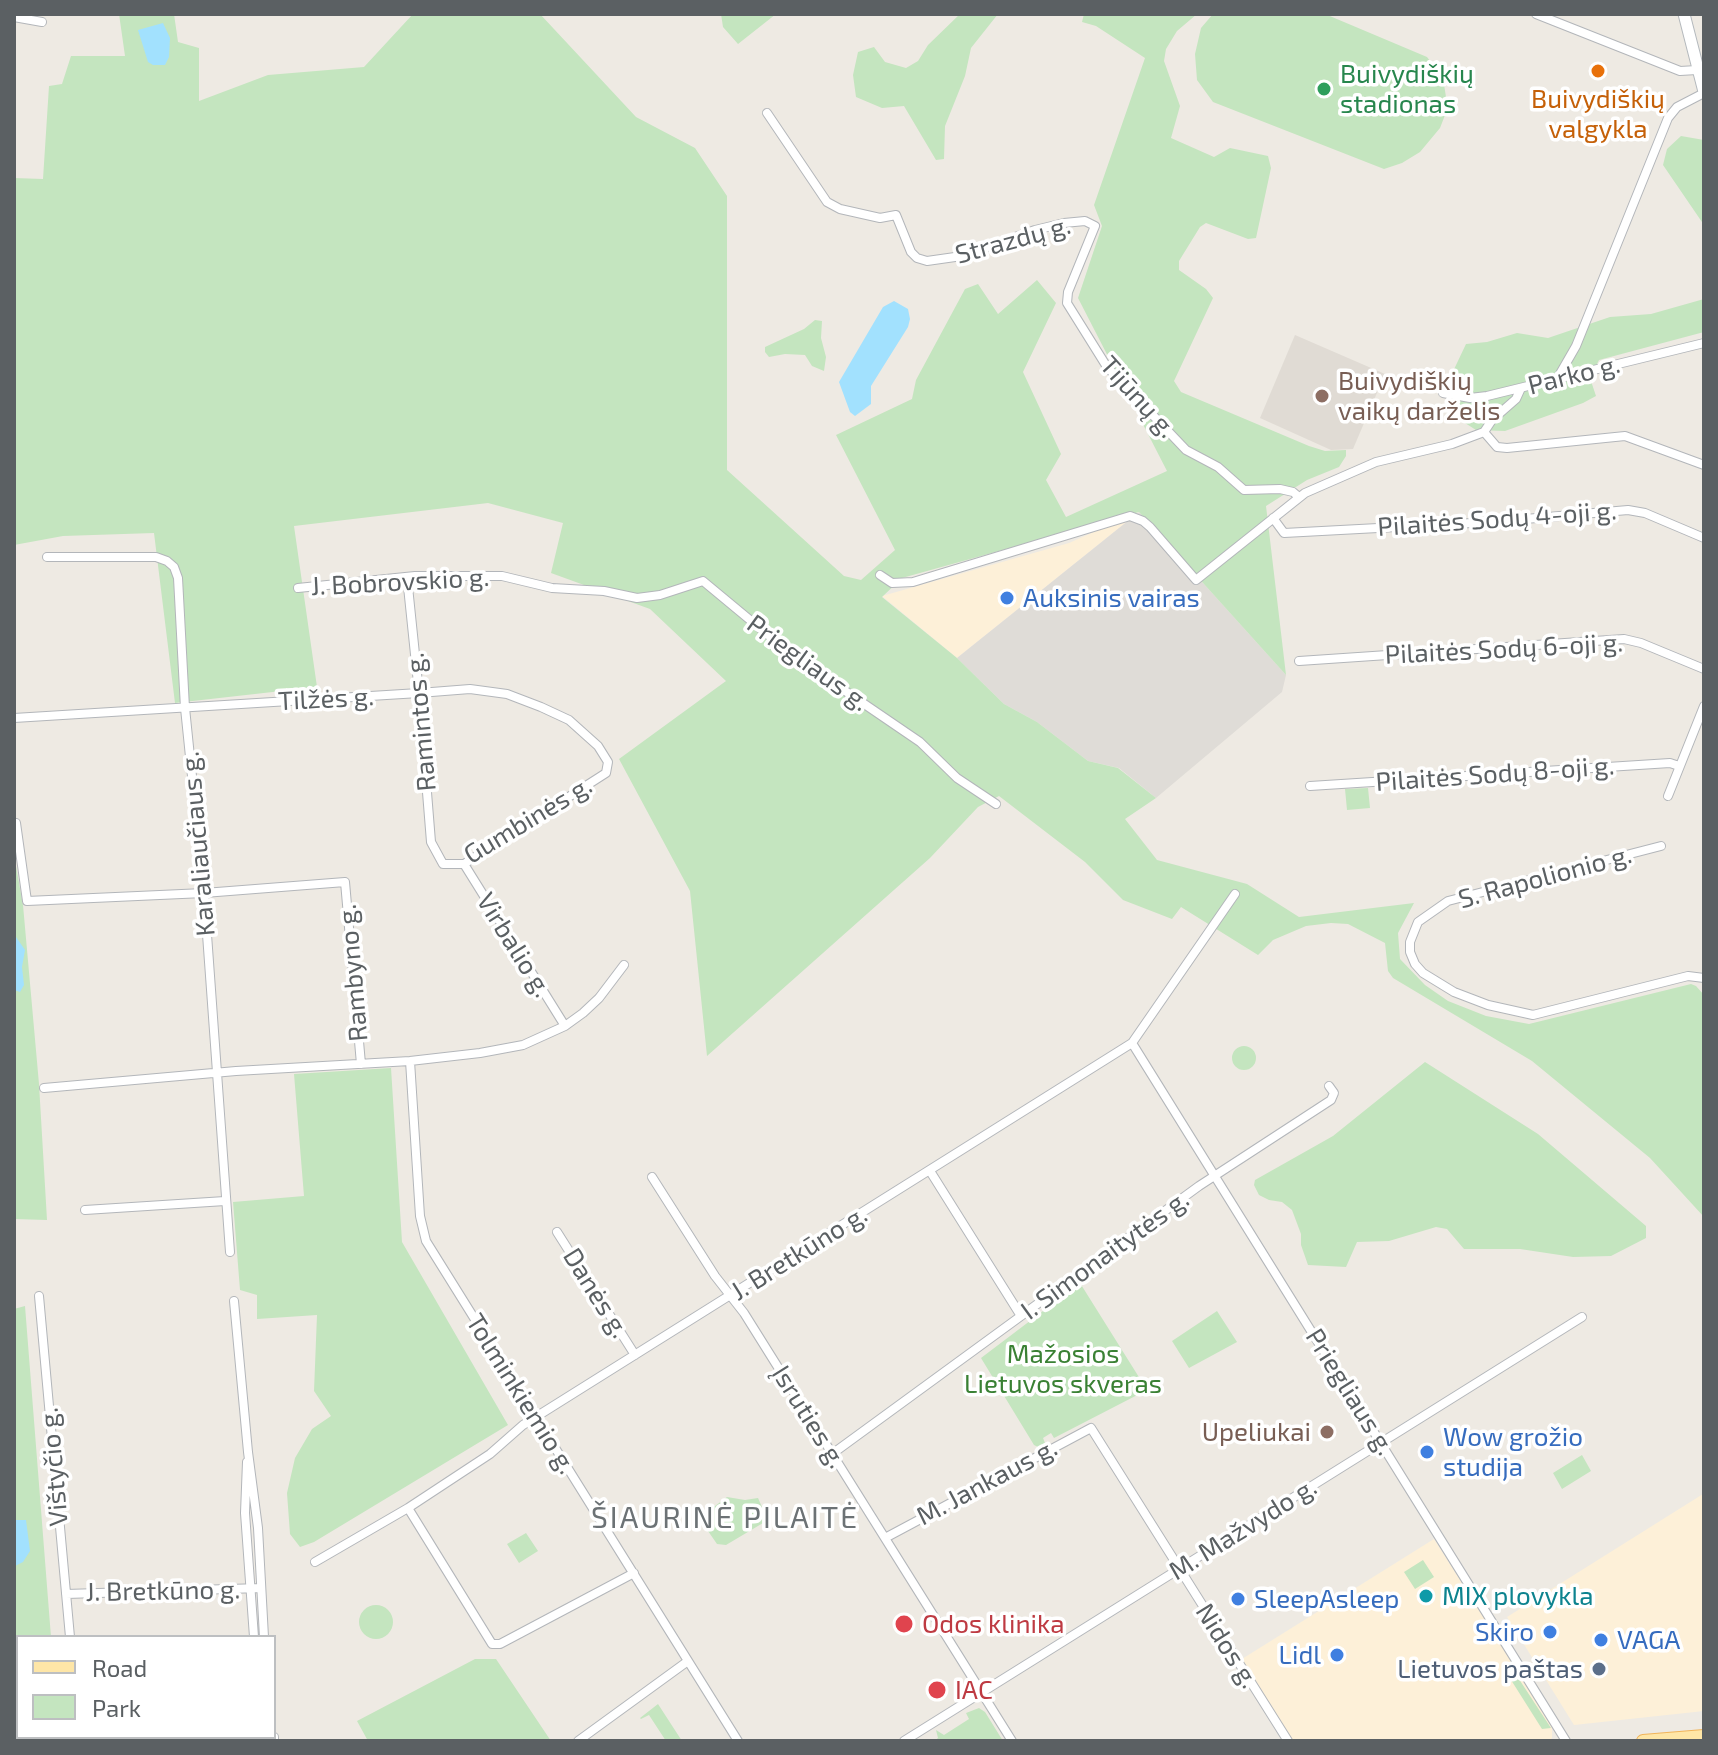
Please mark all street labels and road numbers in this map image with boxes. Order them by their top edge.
street label: Strazdų g. [952,210,1074,270]
street label: Parko g. [1525,349,1623,401]
street label: Tijūnų g. [1093,350,1183,444]
street label: Pilaitės Sodų 4-oji g. [1376,495,1618,543]
street label: J. Bobrovskio g. [310,562,490,602]
street label: Priegliaus g. [741,608,875,718]
street label: Pilaitės Sodų 6-oji g. [1384,627,1624,671]
street label: Ramintos g. [399,651,443,793]
street label: Tilžės g. [277,681,375,717]
street label: Karaliaučiaus g. [174,750,222,938]
street label: Pilaitės Sodų 8-oji g. [1374,750,1616,798]
street label: Gumbinės g. [458,770,598,870]
street label: S. Rapolionio g. [1455,839,1635,915]
street label: Virbalio g. [470,887,558,1003]
street label: Rambyno g. [331,903,375,1043]
street label: I. Simonaitytės g. [1015,1184,1195,1326]
street label: J. Bretkūno g. [725,1199,873,1307]
street label: Danės g. [556,1242,636,1344]
street label: Tolminkiemio g. [459,1308,583,1480]
street label: Priegliaus g. [1299,1323,1401,1461]
street label: Įsruties g. [765,1360,853,1474]
street label: Vištyčio g. [33,1406,75,1528]
street label: M. Jankaus g. [911,1432,1063,1532]
street label: M. Mažvydo g. [1163,1471,1323,1587]
street label: J. Bretkūno g. [85,1574,241,1608]
street label: Nidos g. [1189,1598,1265,1694]

